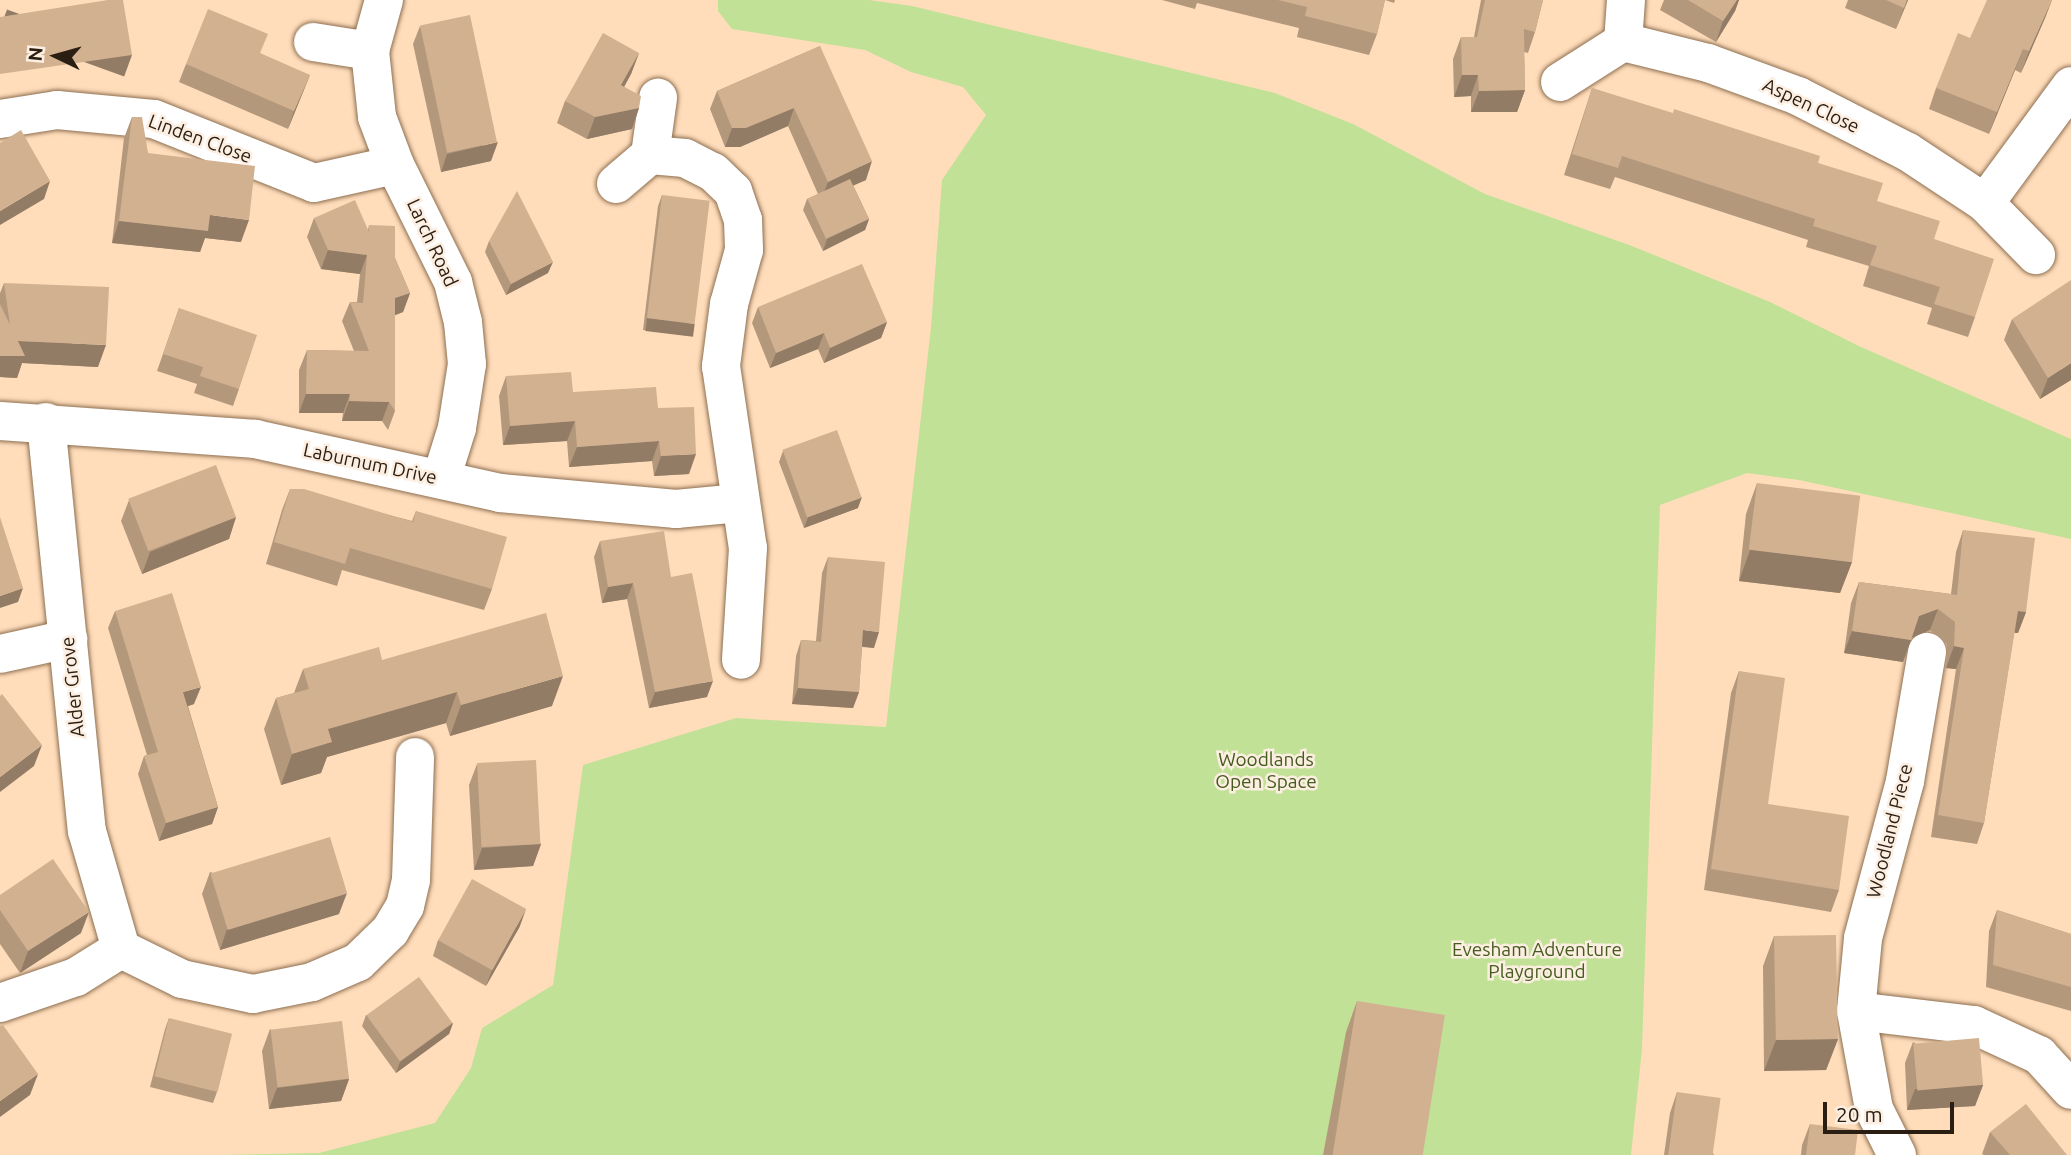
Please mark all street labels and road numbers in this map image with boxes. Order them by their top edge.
street label: Aspen Close [1759,74,1863,138]
street label: Linden Close [145,110,255,168]
street label: Larch Road [402,195,462,291]
street label: Laburnum Drive [301,439,439,489]
street label: Alder Grove [56,636,90,738]
street label: Woodland Piece [1862,762,1918,900]

